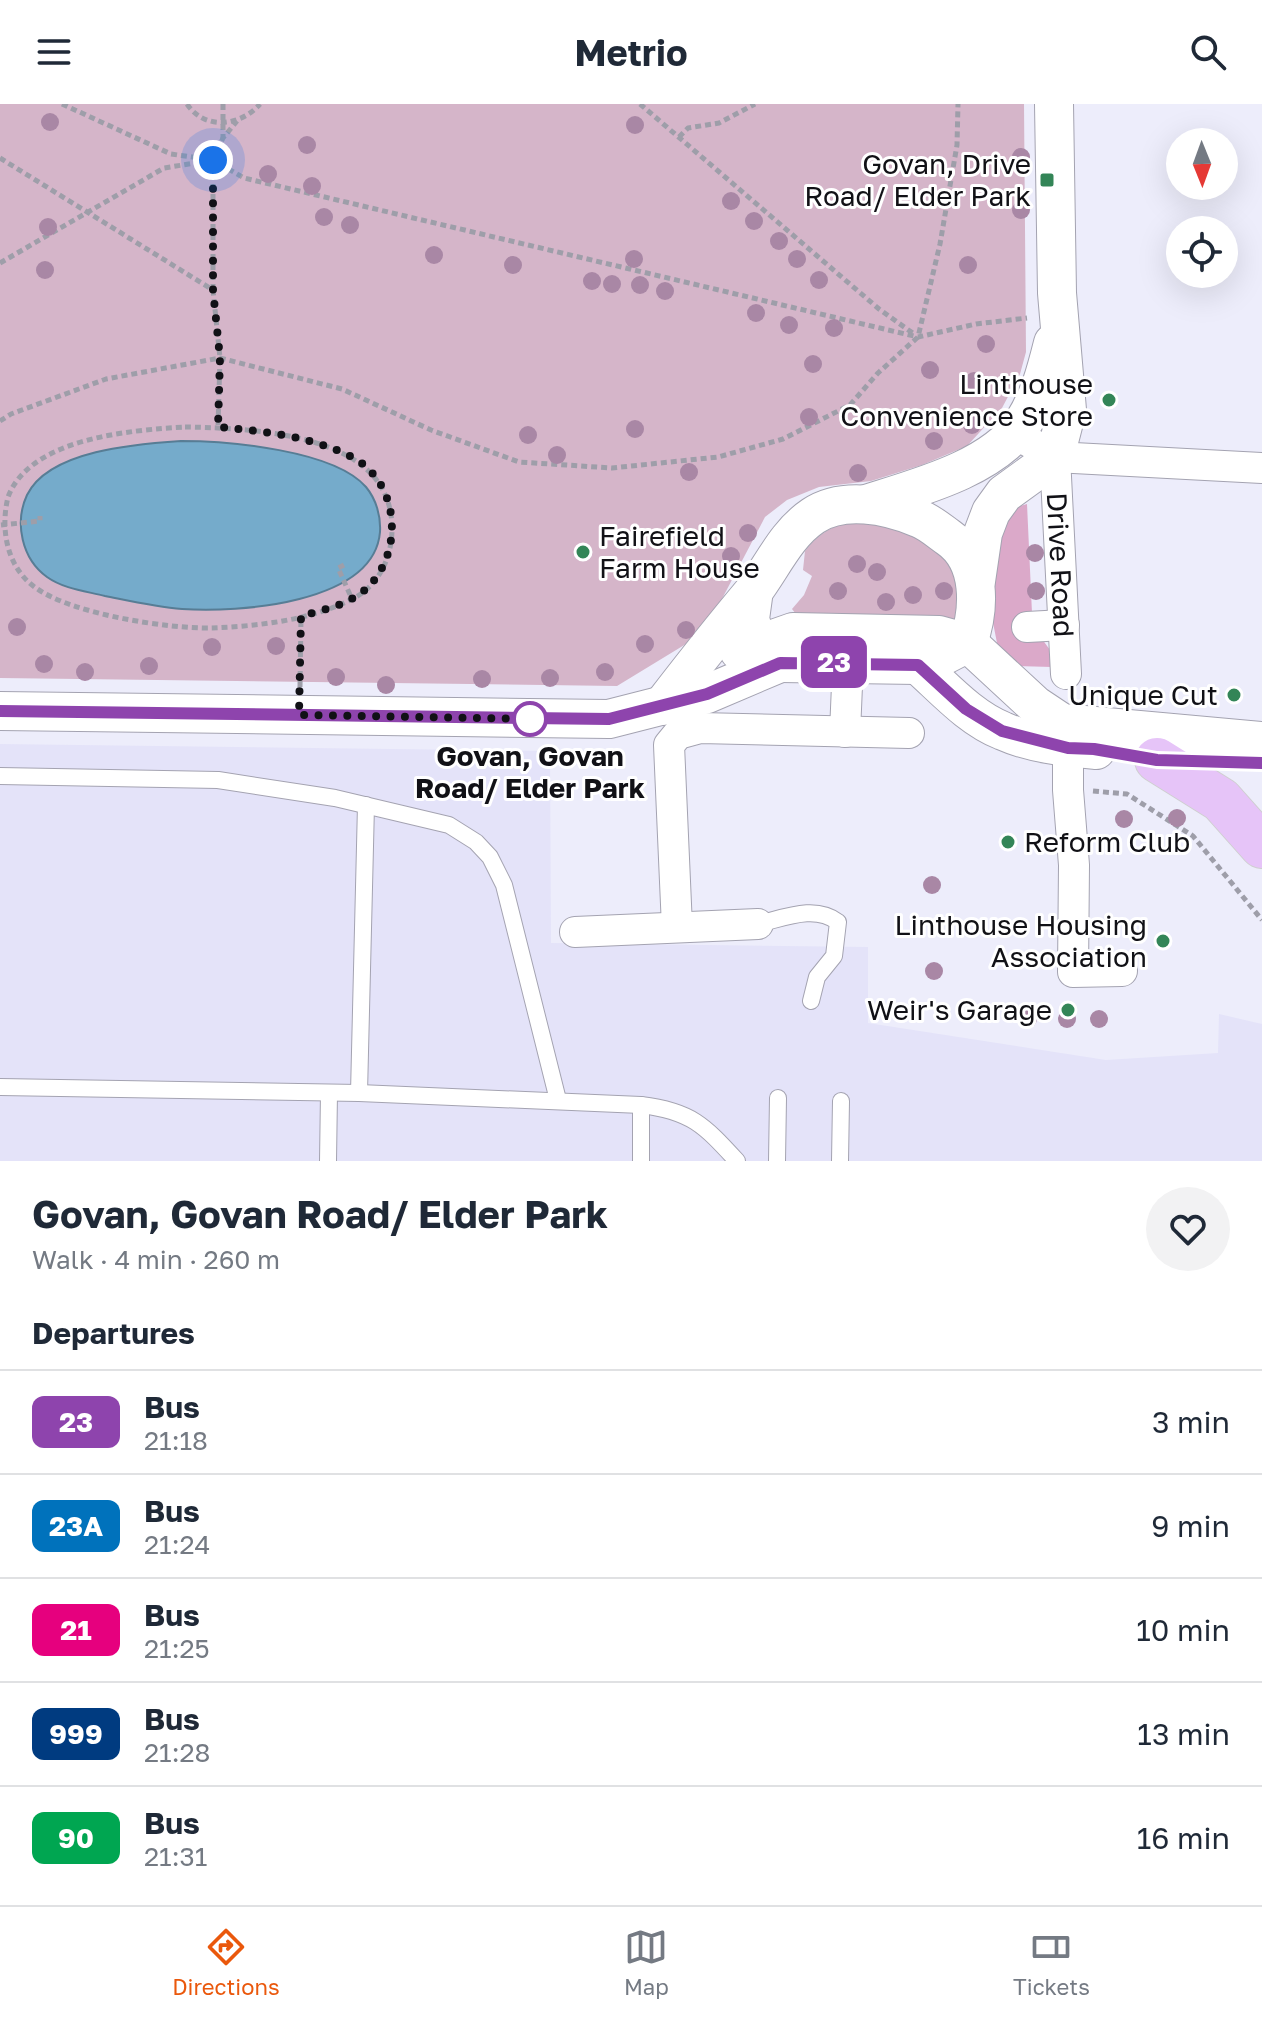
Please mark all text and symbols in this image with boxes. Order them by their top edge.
icon: menu [32,30,76,74]
icon: search [1186,30,1230,74]
text: Metrio [574,31,688,74]
north arrow [1166,128,1238,200]
map controls [1166,128,1238,288]
your location [193,140,233,180]
place label: Govan, Drive Road/ Elder Park [804,147,1031,212]
marker: Govan, Drive Road/ Elder Park [1038,171,1056,189]
button: locate [1166,216,1238,288]
place label: Linthouse Convenience Store [840,367,1093,432]
marker: Linthouse Convenience Store [1100,391,1118,409]
street label: Drive Road [1041,492,1081,638]
place label: Fairefield Farm House [599,519,760,584]
marker: Fairefield Farm House [574,543,592,561]
line badge: 23 [798,636,870,688]
text: 23 [817,645,851,678]
place label: Unique Cut [1068,678,1218,711]
marker: Unique Cut [1225,686,1243,704]
marker: Govan, Govan Road/ Elder Park [513,702,547,736]
place label: Govan, Govan Road/ Elder Park [415,739,645,804]
place label: Reform Club [1024,825,1190,858]
marker: Reform Club [999,833,1017,851]
place label: Linthouse Housing Association [895,908,1147,973]
marker: Linthouse Housing Association [1154,932,1172,950]
place label: Weir's Garage [867,993,1052,1026]
marker: Weir's Garage [1059,1001,1077,1019]
button: heart [1146,1187,1230,1271]
text: Govan, Govan Road/ Elder Park [32,1191,608,1236]
text: Walk · 4 min · 260 m [32,1244,280,1275]
text: Departures [32,1315,195,1351]
text: Bus [144,1389,200,1425]
text: 3 min [1152,1404,1230,1440]
text: 23 [59,1405,93,1438]
text: 21:18 [144,1425,208,1456]
text: Bus [144,1493,200,1529]
text: 9 min [1151,1508,1230,1544]
text: 23A [49,1509,103,1542]
text: 21:24 [144,1529,210,1560]
text: Bus [144,1597,200,1633]
text: 10 min [1136,1612,1230,1648]
text: 21 [60,1613,92,1646]
text: 21:25 [144,1633,210,1664]
text: Bus [144,1701,200,1737]
text: 13 min [1137,1716,1230,1752]
text: 999 [49,1717,103,1750]
text: 21:28 [144,1737,210,1768]
text: Bus [144,1805,200,1841]
text: 16 min [1137,1820,1230,1856]
text: 90 [58,1821,94,1854]
text: 21:31 [144,1841,207,1872]
tab: Directions [172,1925,280,2000]
tab: Map [624,1925,669,2000]
tab: Tickets [1013,1925,1090,2000]

